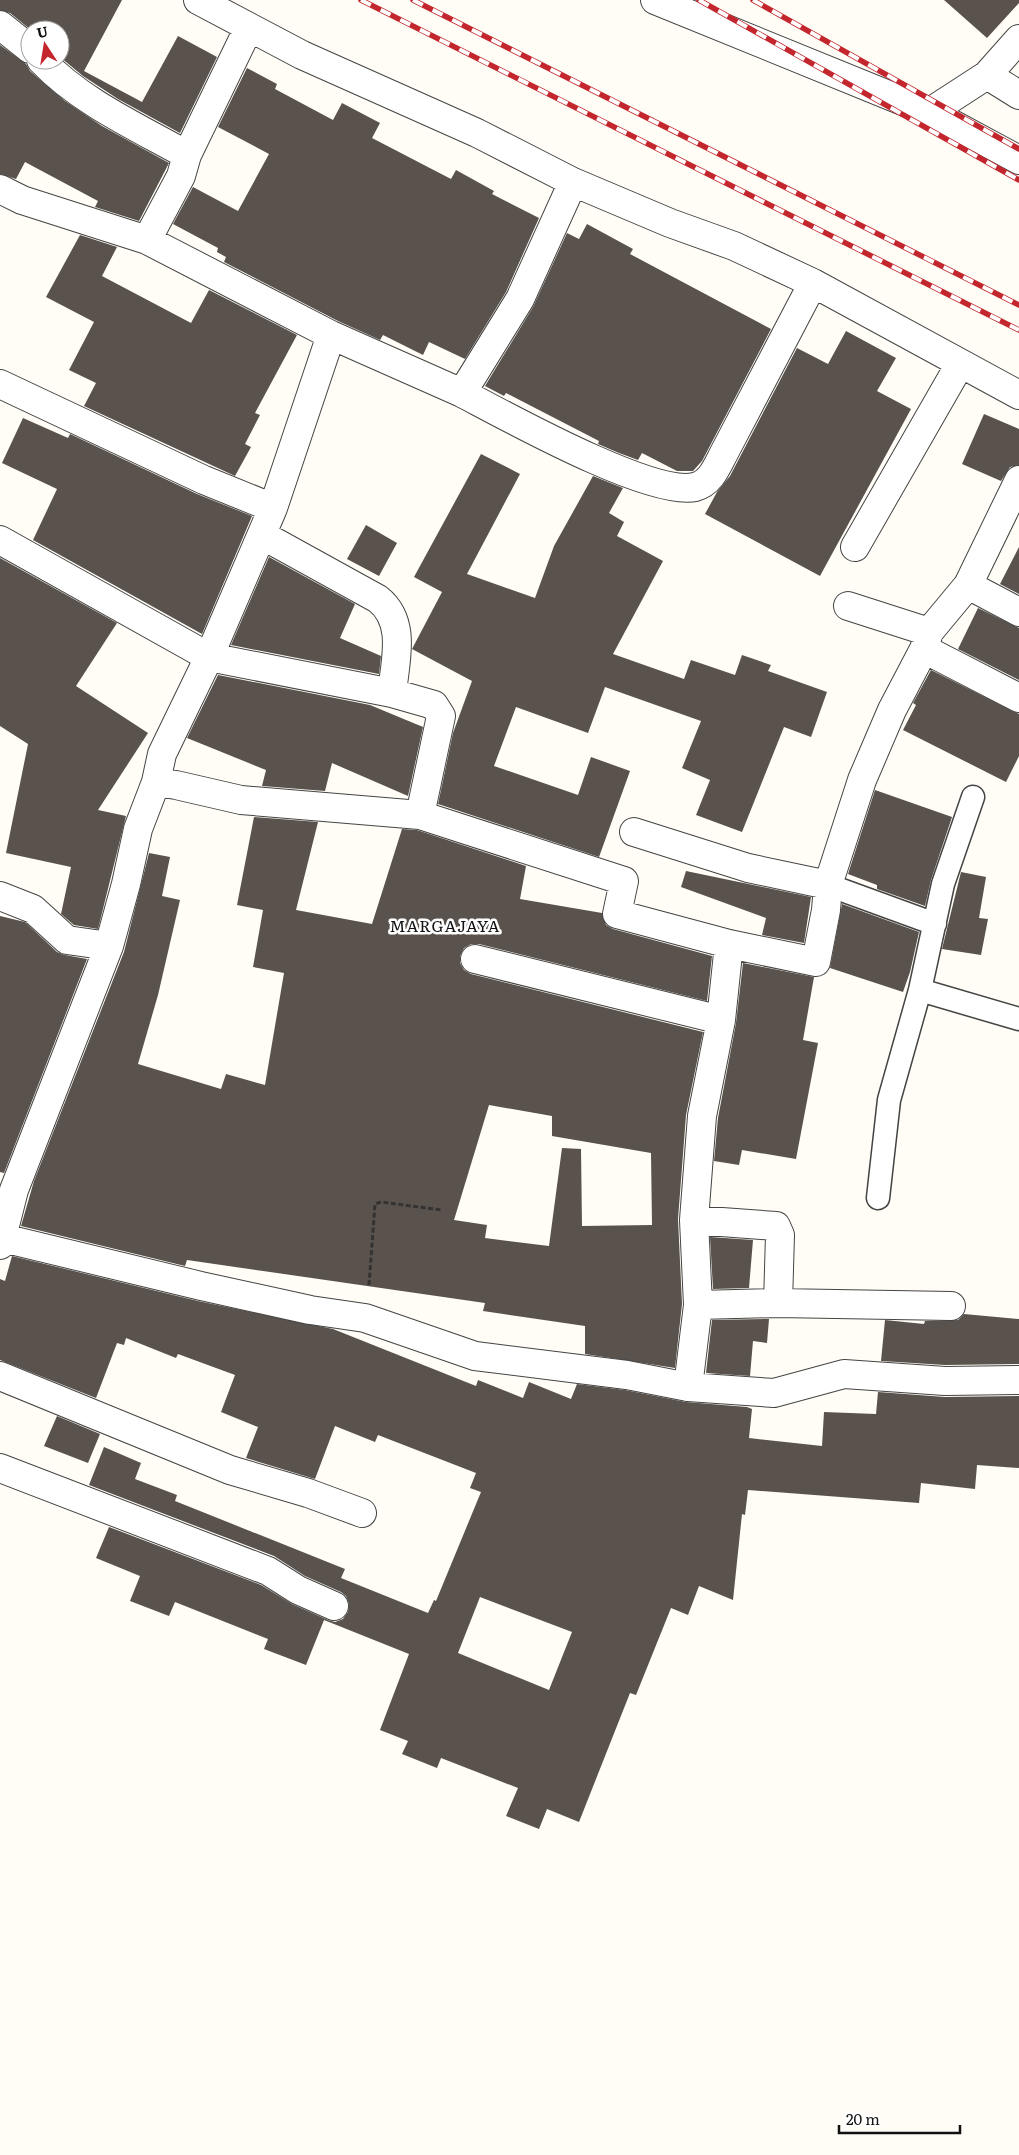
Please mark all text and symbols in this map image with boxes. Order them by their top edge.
north arrow [20,20,70,70]
text: U [35,20,50,42]
district label: MARGAJAYA [390,913,500,937]
scale bar [839,2102,960,2134]
text: 20 m [846,2107,880,2130]

